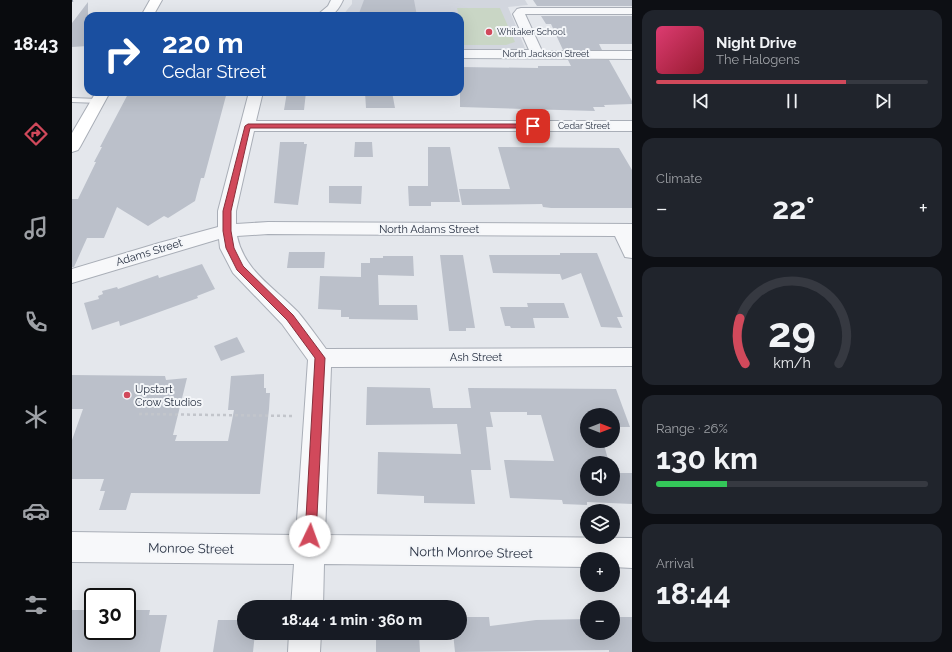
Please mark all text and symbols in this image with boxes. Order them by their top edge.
text: 220 m [162,27,244,60]
marker: Whitaker School [484,27,494,37]
place label: Whitaker School [497,27,566,37]
icon: right [96,28,148,80]
text: 18:43 [14,33,58,54]
text: Night Drive [716,34,796,52]
street label: North Jackson Street [503,49,589,59]
text: The Halogens [716,52,800,67]
text: Cedar Street [162,61,266,82]
icon: previous [690,90,712,112]
icon: pause [781,90,803,112]
icon: next [872,90,894,112]
pin [516,109,550,143]
icon: arrive [522,115,544,137]
icon: directions [22,120,50,148]
street label: Cedar Street [558,121,610,131]
text: Climate [656,171,702,186]
text: 22° [772,191,814,226]
text: − [656,195,668,221]
text: + [919,195,928,221]
icon: music [22,214,50,242]
street label: North Adams Street [379,223,479,236]
street label: Adams Street [114,236,184,269]
icon: phone [22,308,50,336]
text: 29 [768,308,816,357]
street label: Ash Street [450,351,503,364]
text: km/h [773,355,811,371]
place label: Upstart Crow Studios [135,383,202,409]
marker: Upstart Crow Studios [122,390,132,400]
icon: climate [22,403,50,431]
north arrow [580,408,620,448]
map controls [580,408,620,640]
text: Range · 26% [656,421,728,436]
text: 130 km [656,441,758,476]
button: sound [580,456,620,496]
icon: car [22,497,50,525]
button: layers [580,504,620,544]
position arrow [289,515,331,557]
street label: Monroe Street [148,540,235,557]
street label: North Monroe Street [409,544,533,561]
button: + [580,552,620,592]
text: Arrival [656,556,694,571]
text: 18:44 [656,576,731,611]
speed limit sign: 30 [84,588,136,640]
icon: filters [22,591,50,619]
button: − [580,600,620,640]
text: 18:44 · 1 min · 360 m [282,611,422,629]

